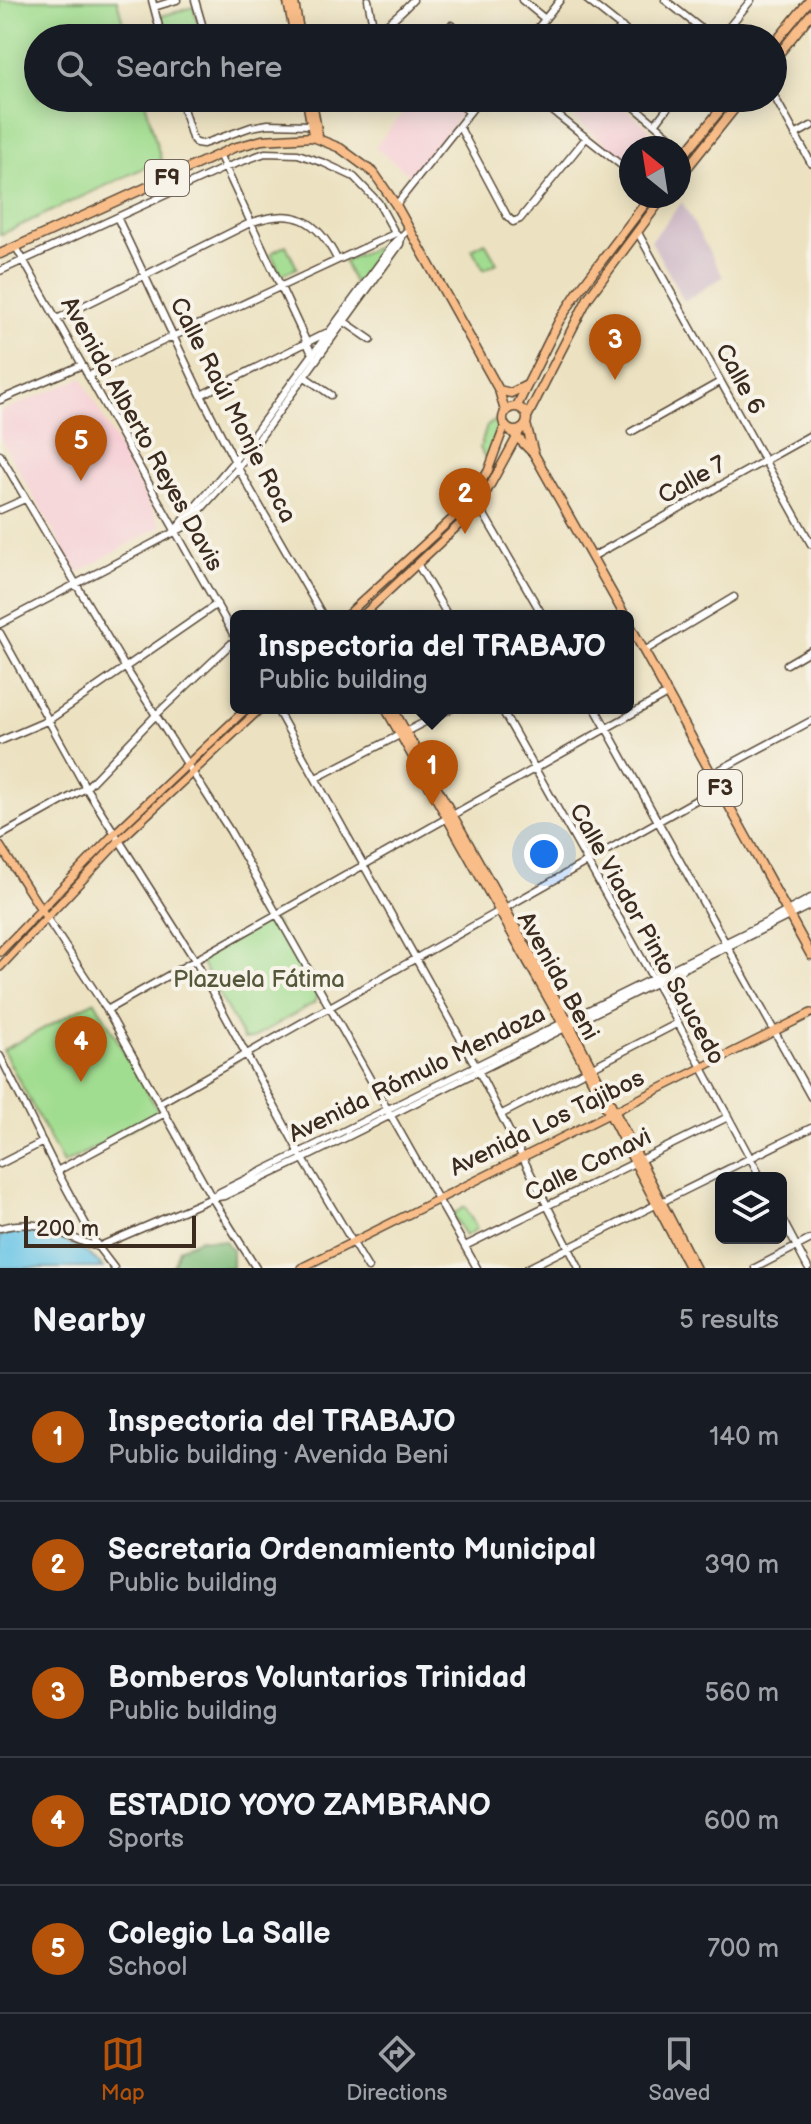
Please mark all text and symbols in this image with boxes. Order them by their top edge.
search box [24,24,787,112]
icon: search [52,46,96,90]
text: Search here [116,50,282,86]
north arrow [619,136,691,208]
road number: F9 [145,160,189,196]
street label: Avenida Alberto Reyes Davis [54,292,230,576]
street label: Calle Raúl Monje Roca [164,293,302,527]
pin: 3 [589,314,641,380]
street label: Calle 6 [709,338,771,420]
pin: 5 [55,415,107,481]
street label: Calle 7 [653,450,731,510]
pin: 2 [439,468,491,534]
popup [230,610,634,714]
text: Inspectoria del TRABAJO [258,629,606,665]
text: Public building [258,665,428,696]
pin: 1 [406,740,458,806]
road number: F3 [698,770,742,806]
street label: Calle Viador Pinto Saucedo [563,798,731,1070]
your location [524,834,564,874]
street label: Avenida Beni [511,907,605,1045]
park label: Plazuela Fátima [173,965,345,994]
street label: Avenida Rómulo Mendoza [284,999,550,1149]
pin: 4 [55,1016,107,1082]
street label: Avenida Los Tajibos [445,1063,649,1183]
street label: Calle Conavi [520,1122,656,1208]
map controls [715,1172,787,1244]
button: layers [715,1172,787,1244]
scale bar [24,1212,196,1248]
text: 200 m [36,1216,99,1243]
text: Nearby [32,1300,146,1341]
text: 5 results [679,1305,779,1336]
text: Inspectoria del TRABAJO [108,1404,455,1440]
text: 1 [53,1422,63,1453]
text: 140 m [709,1422,779,1453]
text: Public building · Avenida Beni [108,1440,449,1471]
text: Secretaria Ordenamiento Municipal [108,1532,596,1568]
text: 2 [50,1550,66,1581]
text: 390 m [704,1550,779,1581]
text: Public building [108,1568,277,1599]
text: Bomberos Voluntarios Trinidad [108,1660,527,1696]
text: 3 [50,1678,66,1709]
text: 560 m [704,1678,779,1709]
text: Public building [108,1696,277,1727]
text: ESTADIO YOYO ZAMBRANO [108,1788,491,1824]
text: 4 [50,1806,66,1837]
text: 600 m [704,1806,779,1837]
text: Sports [108,1824,184,1855]
text: Colegio La Salle [108,1916,331,1952]
text: 5 [50,1934,66,1965]
text: 700 m [707,1934,779,1965]
text: School [108,1952,187,1983]
tab: Map [101,2032,145,2107]
tab: Directions [346,2032,447,2107]
tab: Saved [649,2032,710,2107]

